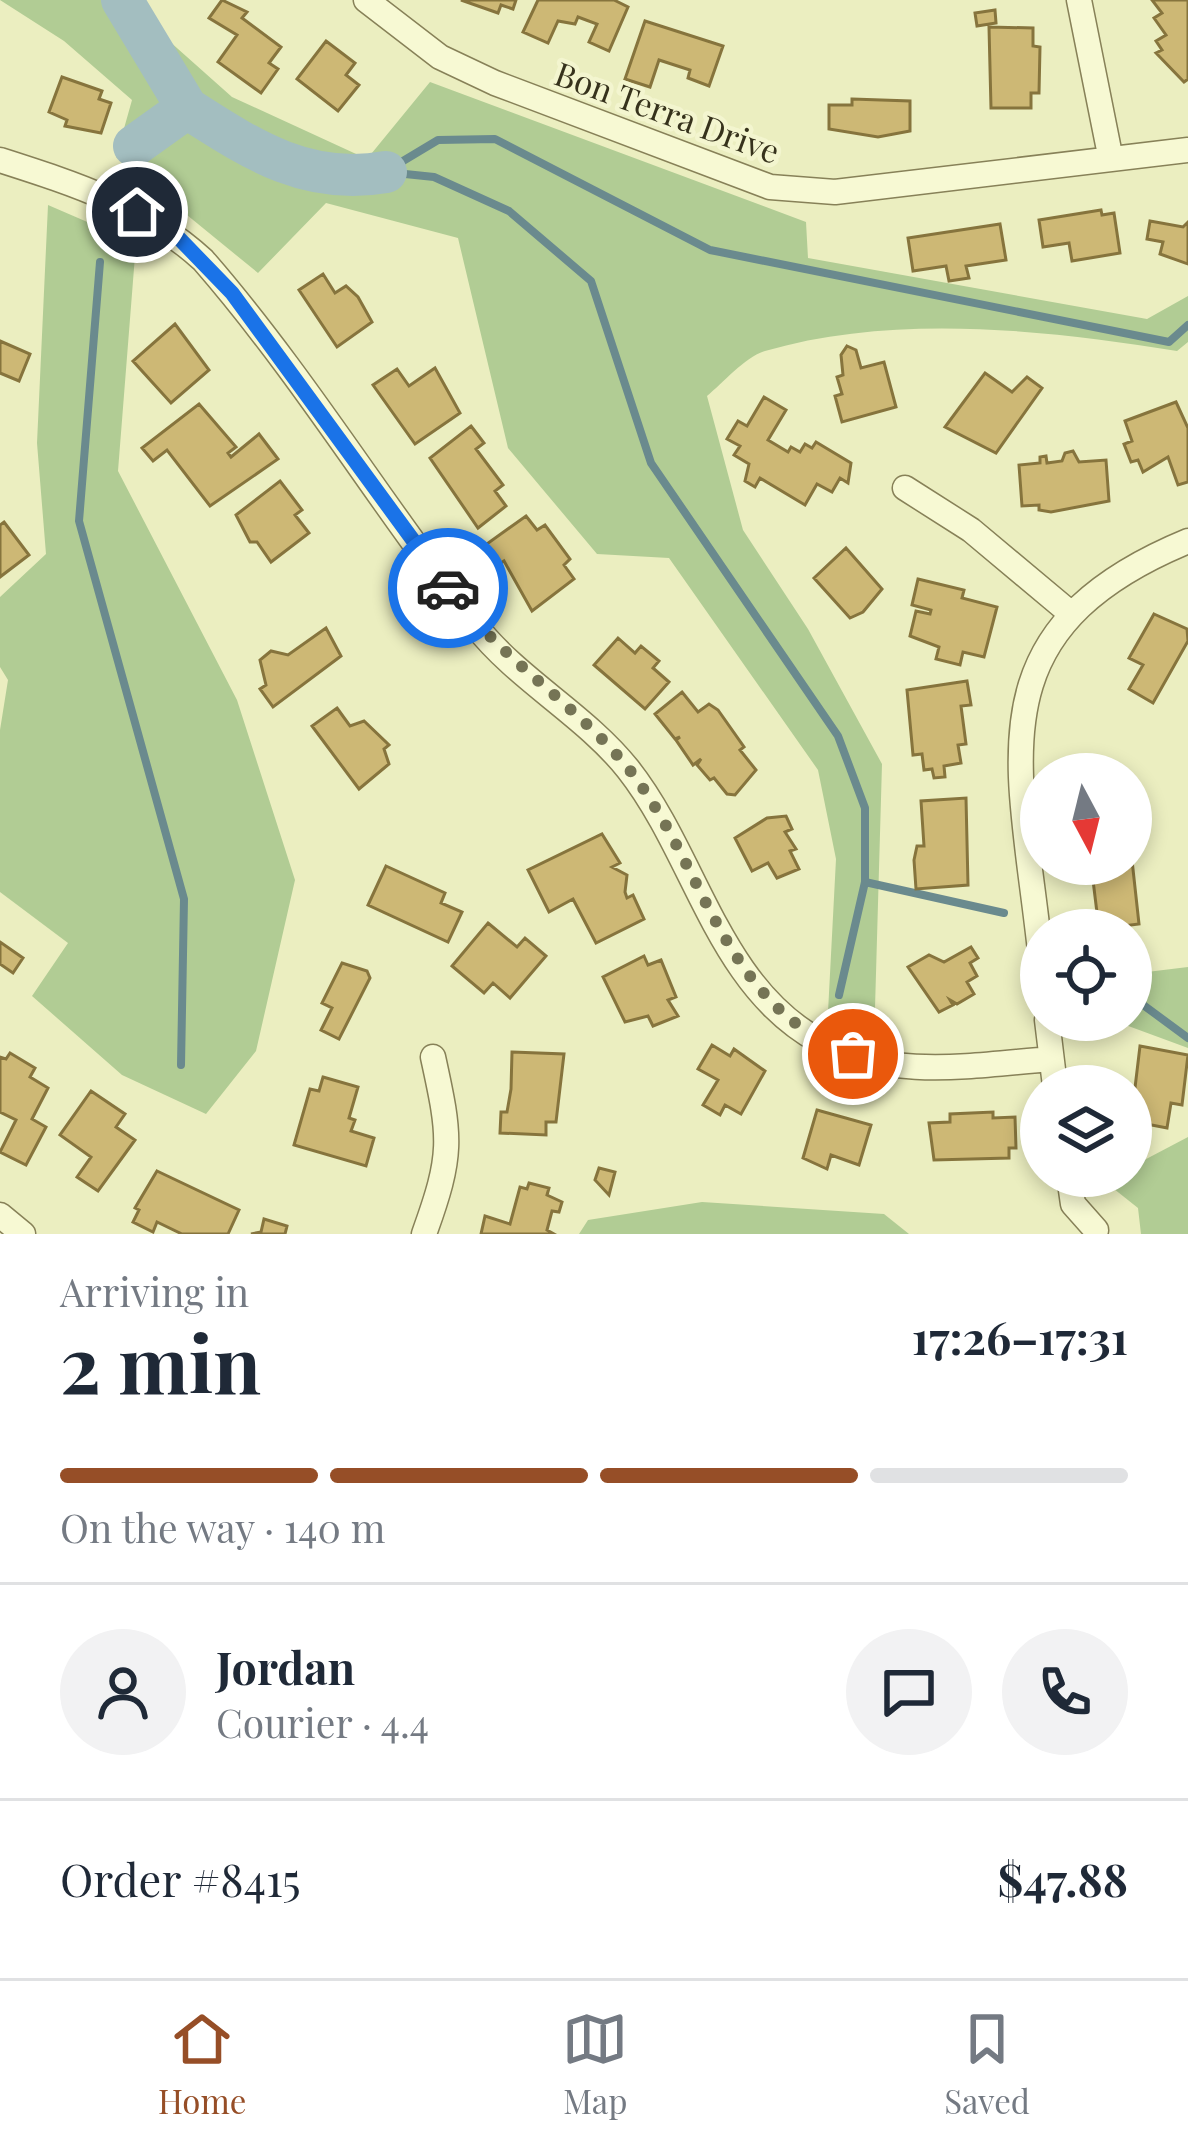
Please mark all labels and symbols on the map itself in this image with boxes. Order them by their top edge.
street label: Bon Terra Drive [550,50,786,172]
pin [86,161,188,263]
courier [388,528,508,648]
north arrow [1020,753,1152,885]
pin [802,1003,904,1105]

